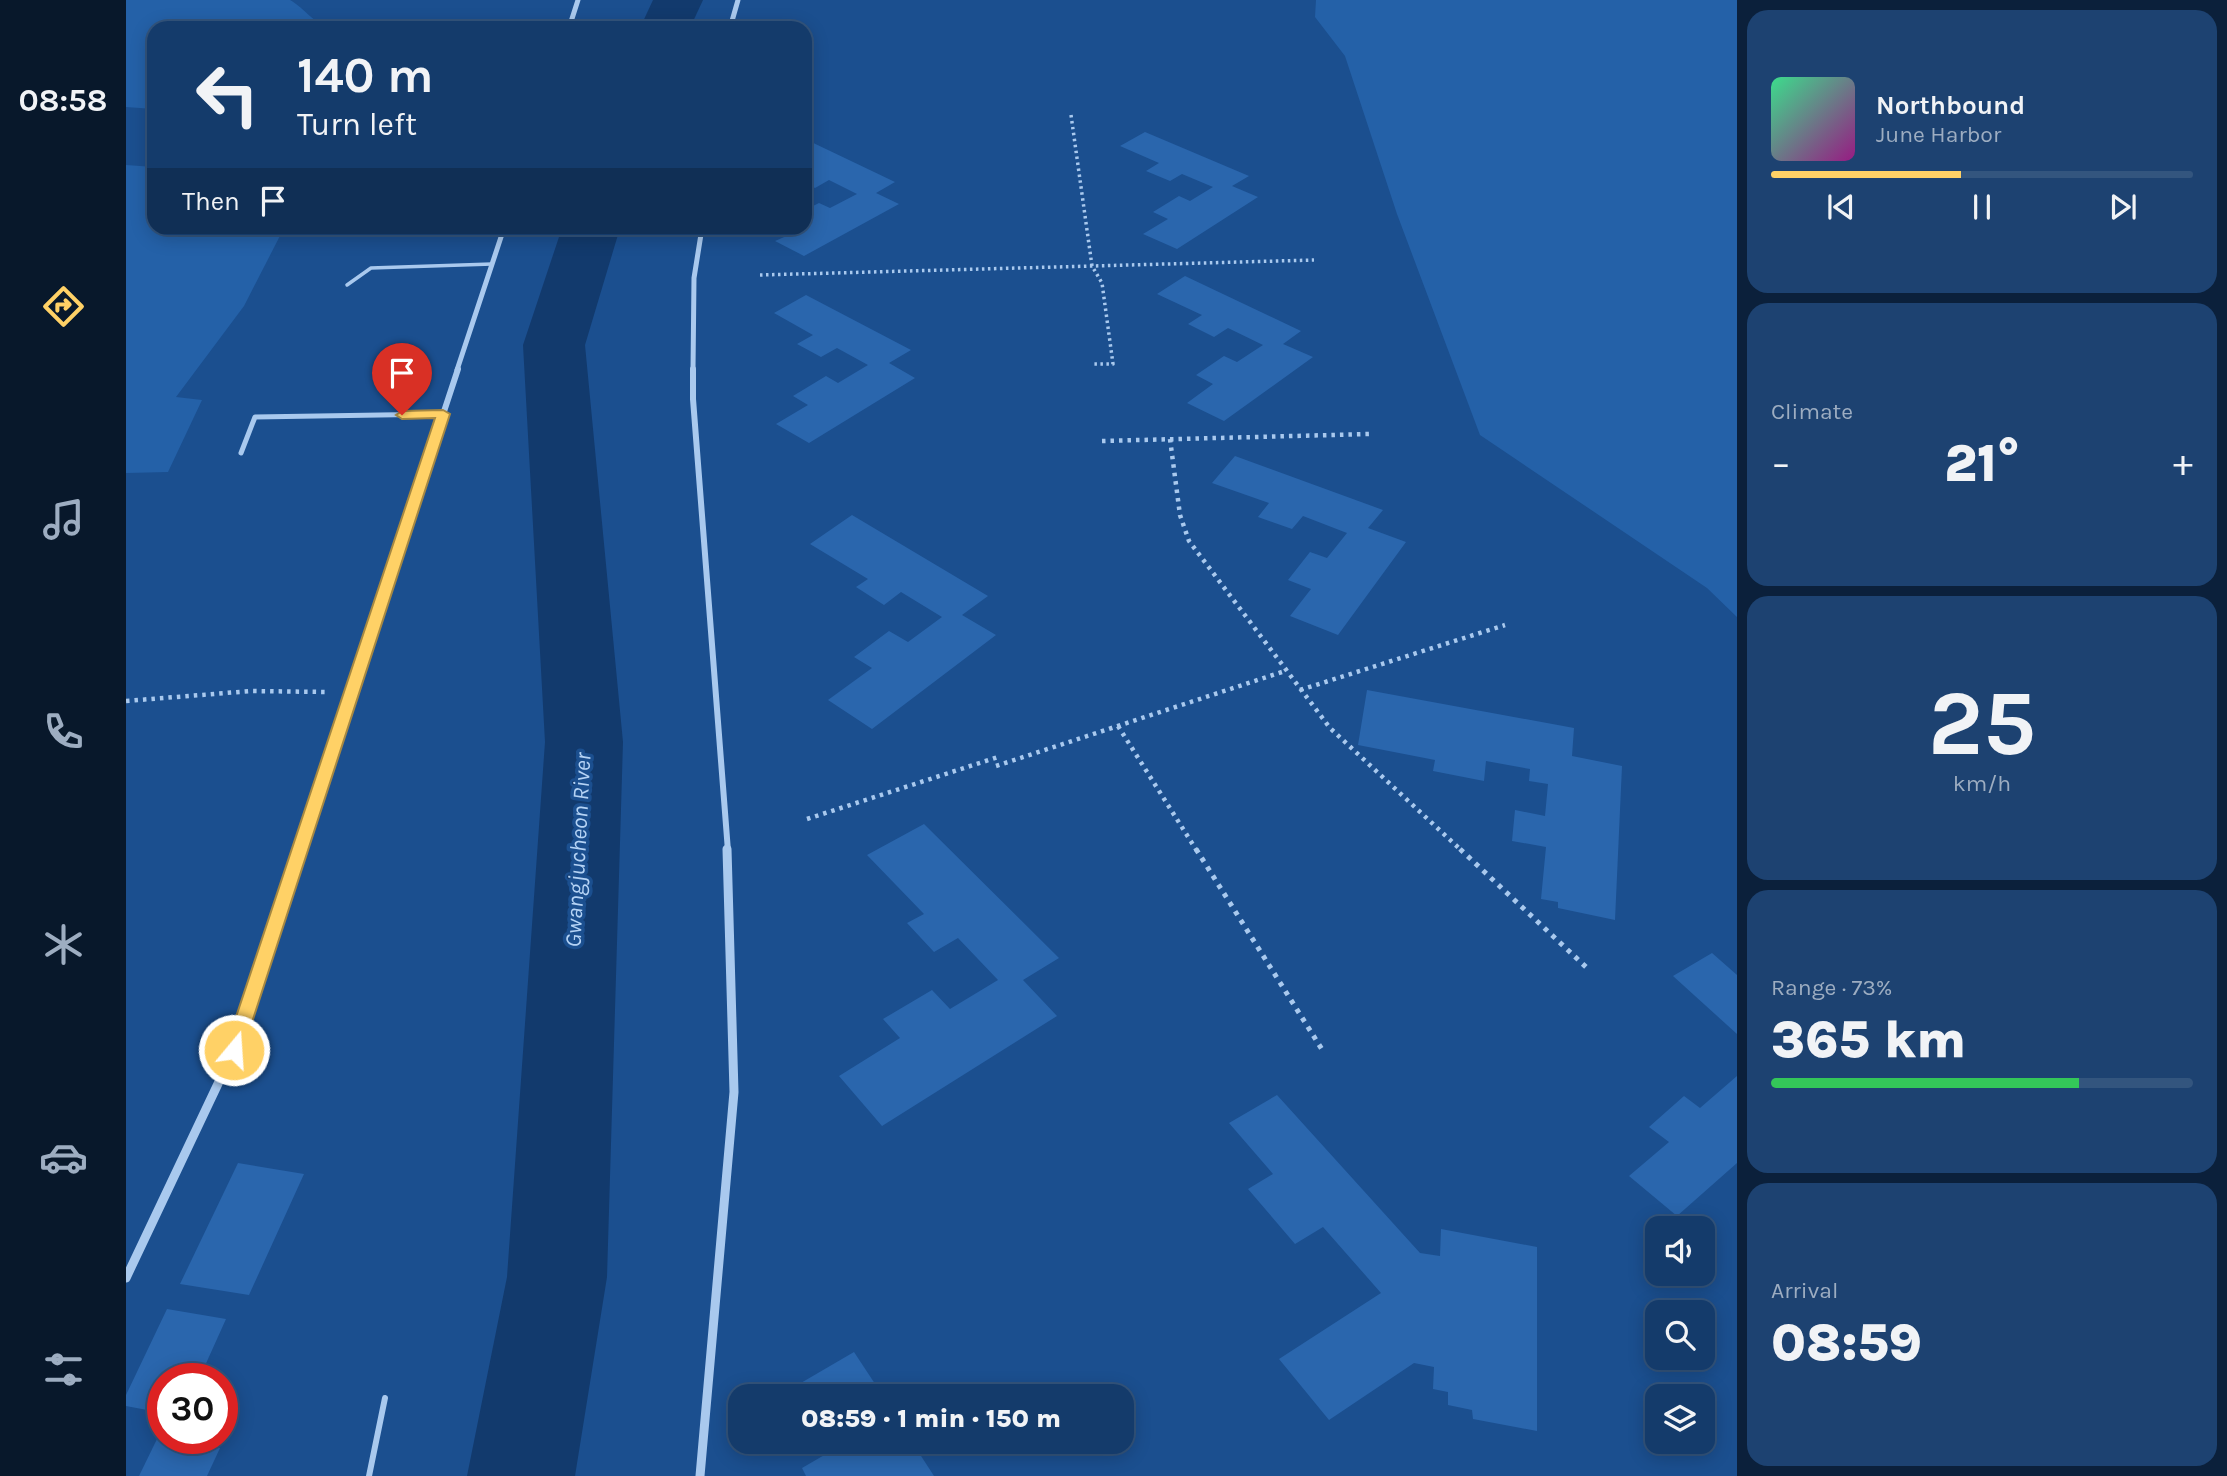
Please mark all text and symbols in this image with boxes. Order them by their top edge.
text: 140 m [297,47,434,104]
icon: left [182,49,273,140]
text: 08:58 [19,82,107,119]
text: Northbound [1876,90,2025,121]
text: Turn left [297,106,417,143]
text: June Harbor [1876,121,2001,148]
icon: arrive [254,182,292,220]
text: Then [182,186,240,217]
icon: previous [1822,188,1860,226]
icon: pause [1963,188,2001,226]
icon: next [2104,188,2142,226]
icon: directions [39,282,88,331]
pin [372,343,432,415]
icon: arrive [383,354,421,392]
text: Climate [1771,398,1853,425]
text: 21° [1944,433,2020,494]
text: − [1771,441,1791,486]
text: + [2173,441,2193,486]
icon: music [39,495,88,544]
text: 25 [1928,671,2036,777]
icon: phone [39,707,88,756]
water label: Gwangjucheon River [559,751,597,948]
text: km/h [1953,770,2011,797]
icon: climate [39,920,88,969]
text: Range · 73% [1771,974,1893,1001]
text: 365 km [1771,1009,1966,1070]
position arrow [197,1013,271,1087]
icon: car [39,1133,88,1182]
map controls [1645,1216,1715,1454]
button: sound [1645,1216,1715,1286]
text: Arrival [1771,1277,1838,1304]
button: search [1645,1300,1715,1370]
text: 08:59 [1771,1312,1922,1373]
icon: filters [39,1345,88,1394]
speed limit sign: 30 [147,1363,238,1454]
button: layers [1645,1384,1715,1454]
text: 08:59 · 1 min · 150 m [801,1403,1061,1434]

